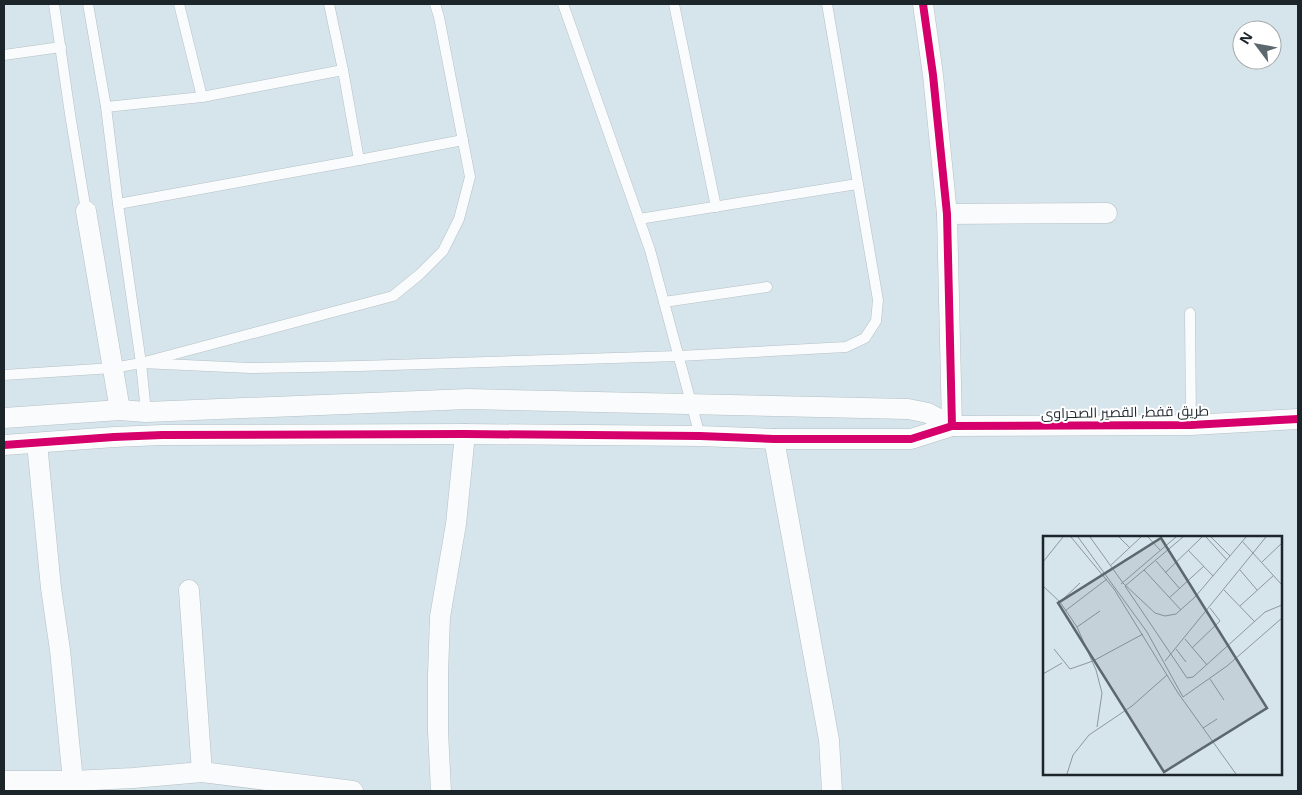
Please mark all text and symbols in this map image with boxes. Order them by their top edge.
north arrow [1232,20,1282,70]
text: N [1234,28,1257,48]
street label: طريق قفط, القصير الصحراوى [1041,401,1209,422]
inset map [1043,536,1282,775]

